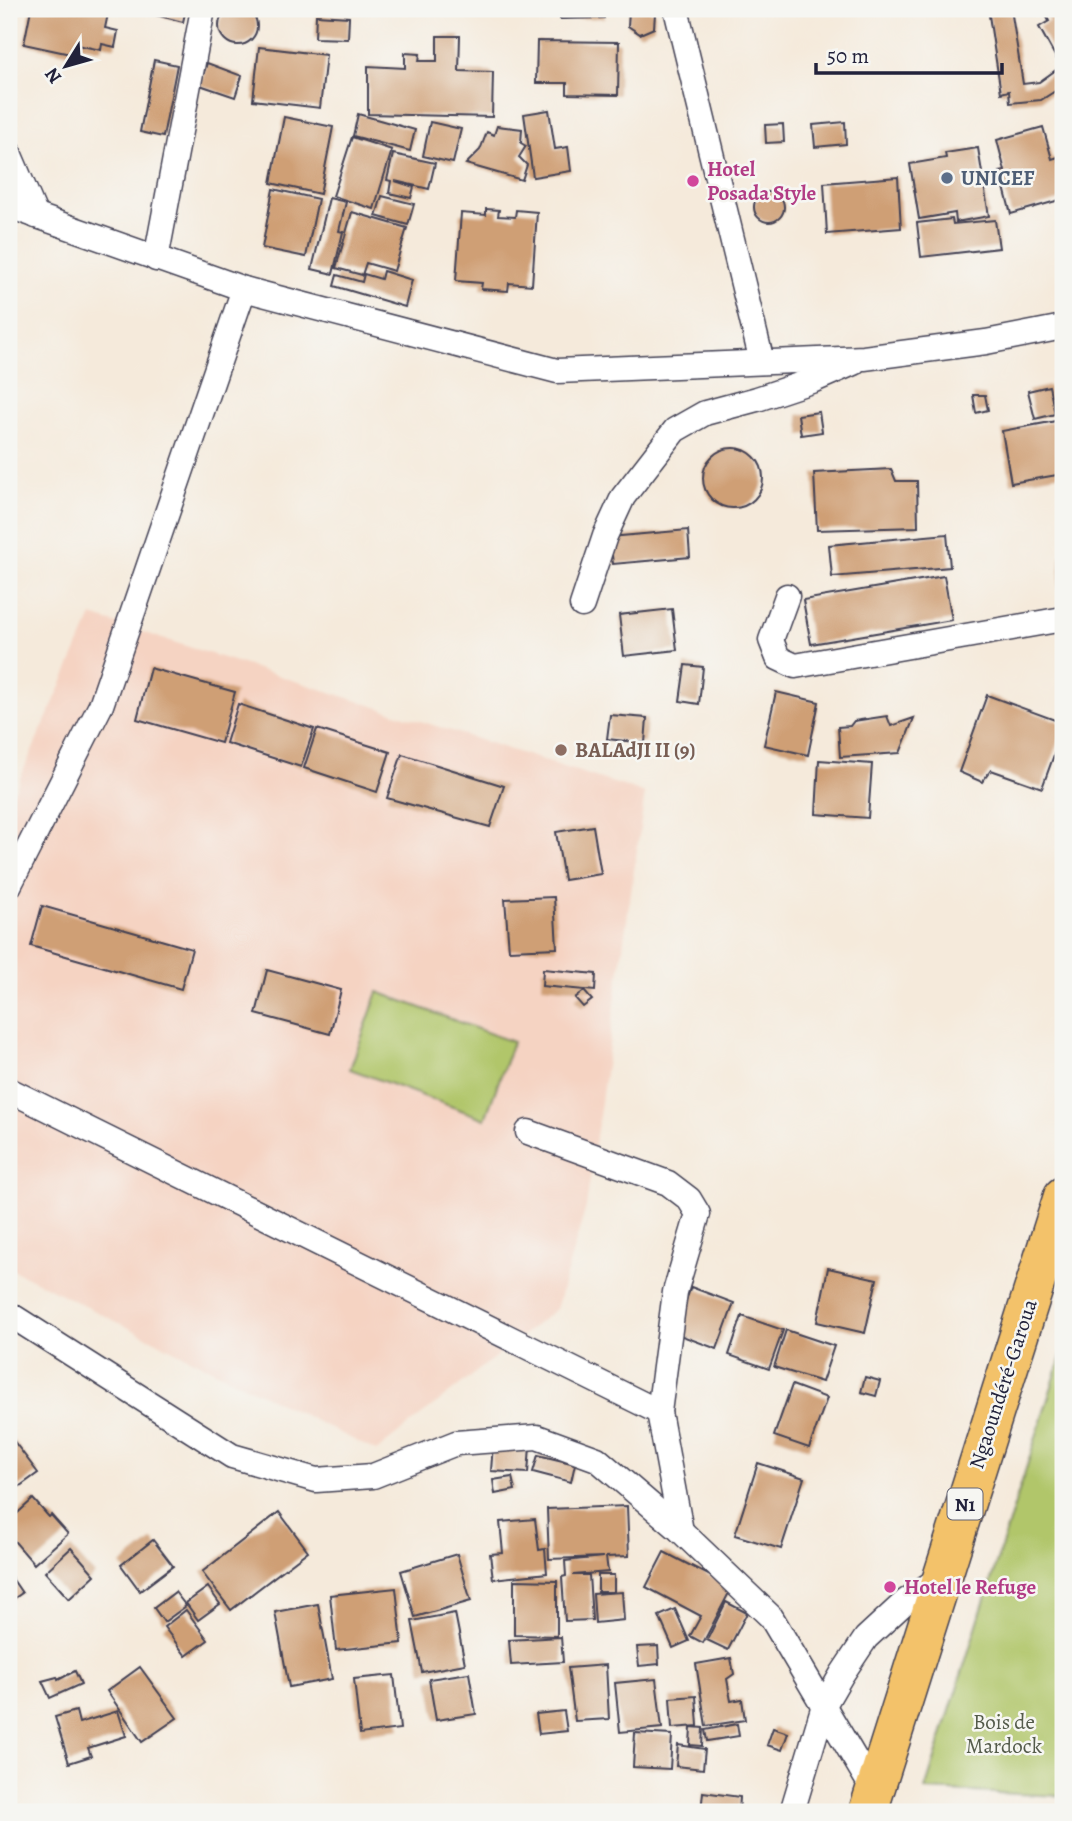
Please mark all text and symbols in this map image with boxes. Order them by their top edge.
north arrow [32,32,102,102]
scale bar [816,32,1002,76]
text: 50 m [827,42,869,70]
text: N [39,62,68,89]
place label: Hotel Posada Style [707,155,817,207]
place label: UNICEF [961,164,1035,192]
marker: UNICEF [939,170,955,186]
marker: Hotel Posada Style [685,173,701,189]
place label: BALAdJI II (9) [575,736,696,764]
marker: BALAdJI II (9) [553,742,569,758]
street label: Ngaoundéré-Garoua [962,1295,1044,1472]
road number: N1 [948,1488,982,1520]
place label: Hotel le Refuge [904,1573,1037,1601]
marker: Hotel le Refuge [882,1579,898,1595]
park label: Bois de Mardock [966,1708,1043,1760]

